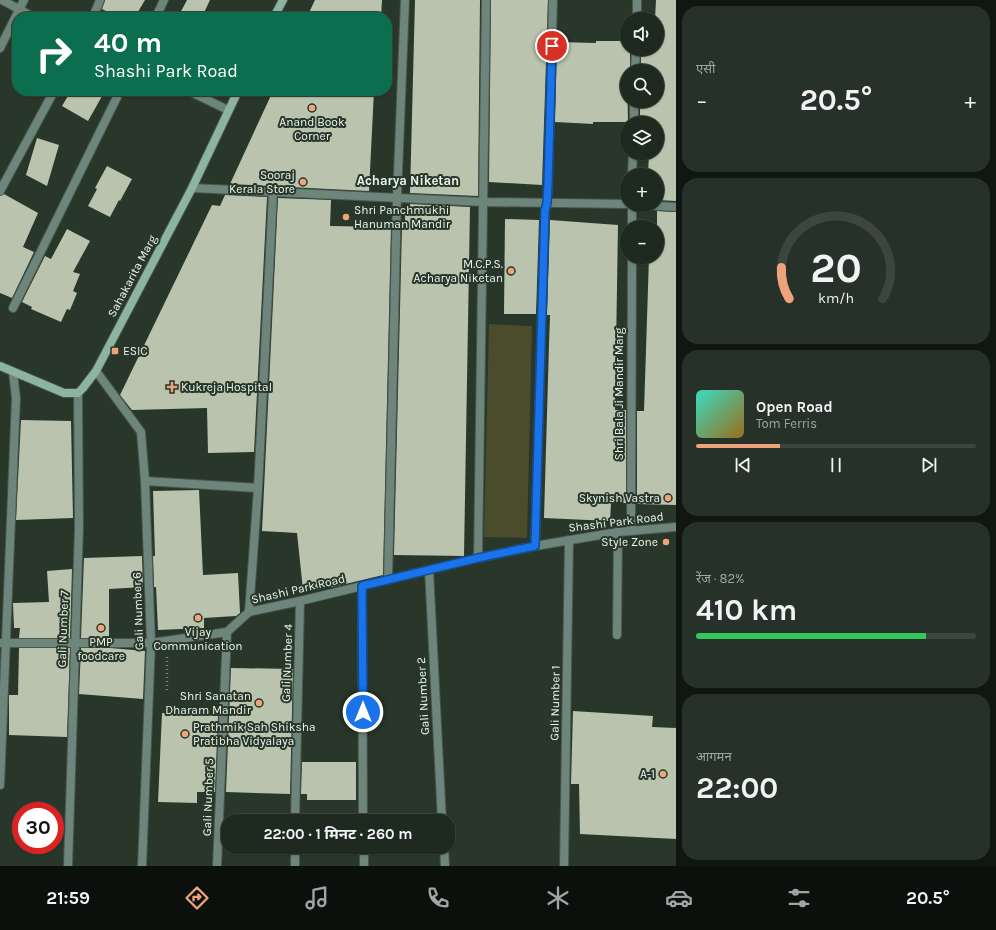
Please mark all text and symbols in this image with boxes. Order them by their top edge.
map controls [620,12,664,264]
button: sound [620,12,664,56]
text: 40 m [94,26,162,59]
icon: right [28,28,80,80]
pin [535,29,569,63]
icon: arrive [541,35,563,57]
text: Shashi Park Road [94,60,238,82]
text: एसी [696,61,715,76]
button: search [620,64,664,108]
text: 20.5° [800,82,872,118]
text: − [696,88,708,114]
text: + [964,88,976,114]
marker: Anand Book Corner [307,103,317,113]
place label: Anand Book Corner [279,115,345,143]
button: layers [620,116,664,160]
place label: Sooraj Kerala Store [229,168,295,196]
button: + [620,168,664,212]
district label: Acharya Niketan [357,173,459,188]
marker: Sooraj Kerala Store [298,177,308,187]
place label: Shri Panchmukhi Hanuman Mandir [354,203,451,231]
marker: Shri Panchmukhi Hanuman Mandir [341,212,351,222]
button: − [620,220,664,264]
street label: Sahakarita Marg [105,232,160,319]
text: 20 [810,244,862,292]
place label: M.C.P.S. Acharya Niketan [414,257,503,285]
marker: M.C.P.S. Acharya Niketan [506,266,516,276]
text: km/h [818,290,854,307]
street label: Shri Bala Ji Mandir Marg [612,327,626,461]
place label: ESIC [123,344,148,358]
marker: ESIC [110,346,120,356]
place label: Kukreja Hospital [181,380,272,394]
marker: Kukreja Hospital [166,381,178,393]
text: Open Road [756,398,833,416]
text: Tom Ferris [756,416,817,431]
icon: previous [732,454,754,476]
icon: pause [825,454,847,476]
icon: next [918,454,940,476]
place label: Skynish Vastra [579,491,660,505]
marker: Skynish Vastra [663,493,673,503]
street label: Shashi Park Road [568,509,664,535]
place label: Style Zone [601,535,658,549]
marker: Style Zone [661,537,671,547]
street label: Shashi Park Road [250,571,346,607]
text: रेंज · 82% [696,571,744,586]
street label: Gali Number 6 [130,572,146,650]
street label: Gali Number 7 [55,590,71,668]
text: 410 km [696,592,797,628]
marker: Vijay Communication [193,613,203,623]
marker: PMP foodcare [96,623,106,633]
street label: Gali Number 4 [279,623,295,702]
place label: Vijay Communication [153,625,243,653]
place label: PMP foodcare [77,635,125,663]
street label: Gali Number 2 [414,657,432,735]
street label: Gali Number 1 [547,665,563,741]
place label: Shri Sanatan Dharam Mandir [165,689,252,717]
position arrow [342,691,384,733]
marker: Shri Sanatan Dharam Mandir [254,698,264,708]
place label: Prathmik Sah Shiksha Pratibha Vidyalaya [193,720,316,748]
marker: Prathmik Sah Shiksha Pratibha Vidyalaya [180,729,190,739]
text: आगमन [696,749,732,764]
street label: Gali Number 5 [200,758,216,836]
place label: A-1 [640,767,655,781]
marker: A-1 [658,769,668,779]
text: 22:00 [696,770,778,806]
speed limit sign: 30 [12,802,64,854]
text: 22:00 · 1 मिनट · 260 m [263,825,413,843]
icon: directions [183,884,211,912]
icon: music [303,884,331,912]
icon: phone [424,884,452,912]
icon: climate [544,884,572,912]
icon: car [665,884,693,912]
icon: filters [785,884,813,912]
text: 21:59 [46,887,90,909]
text: 20.5° [906,887,950,909]

